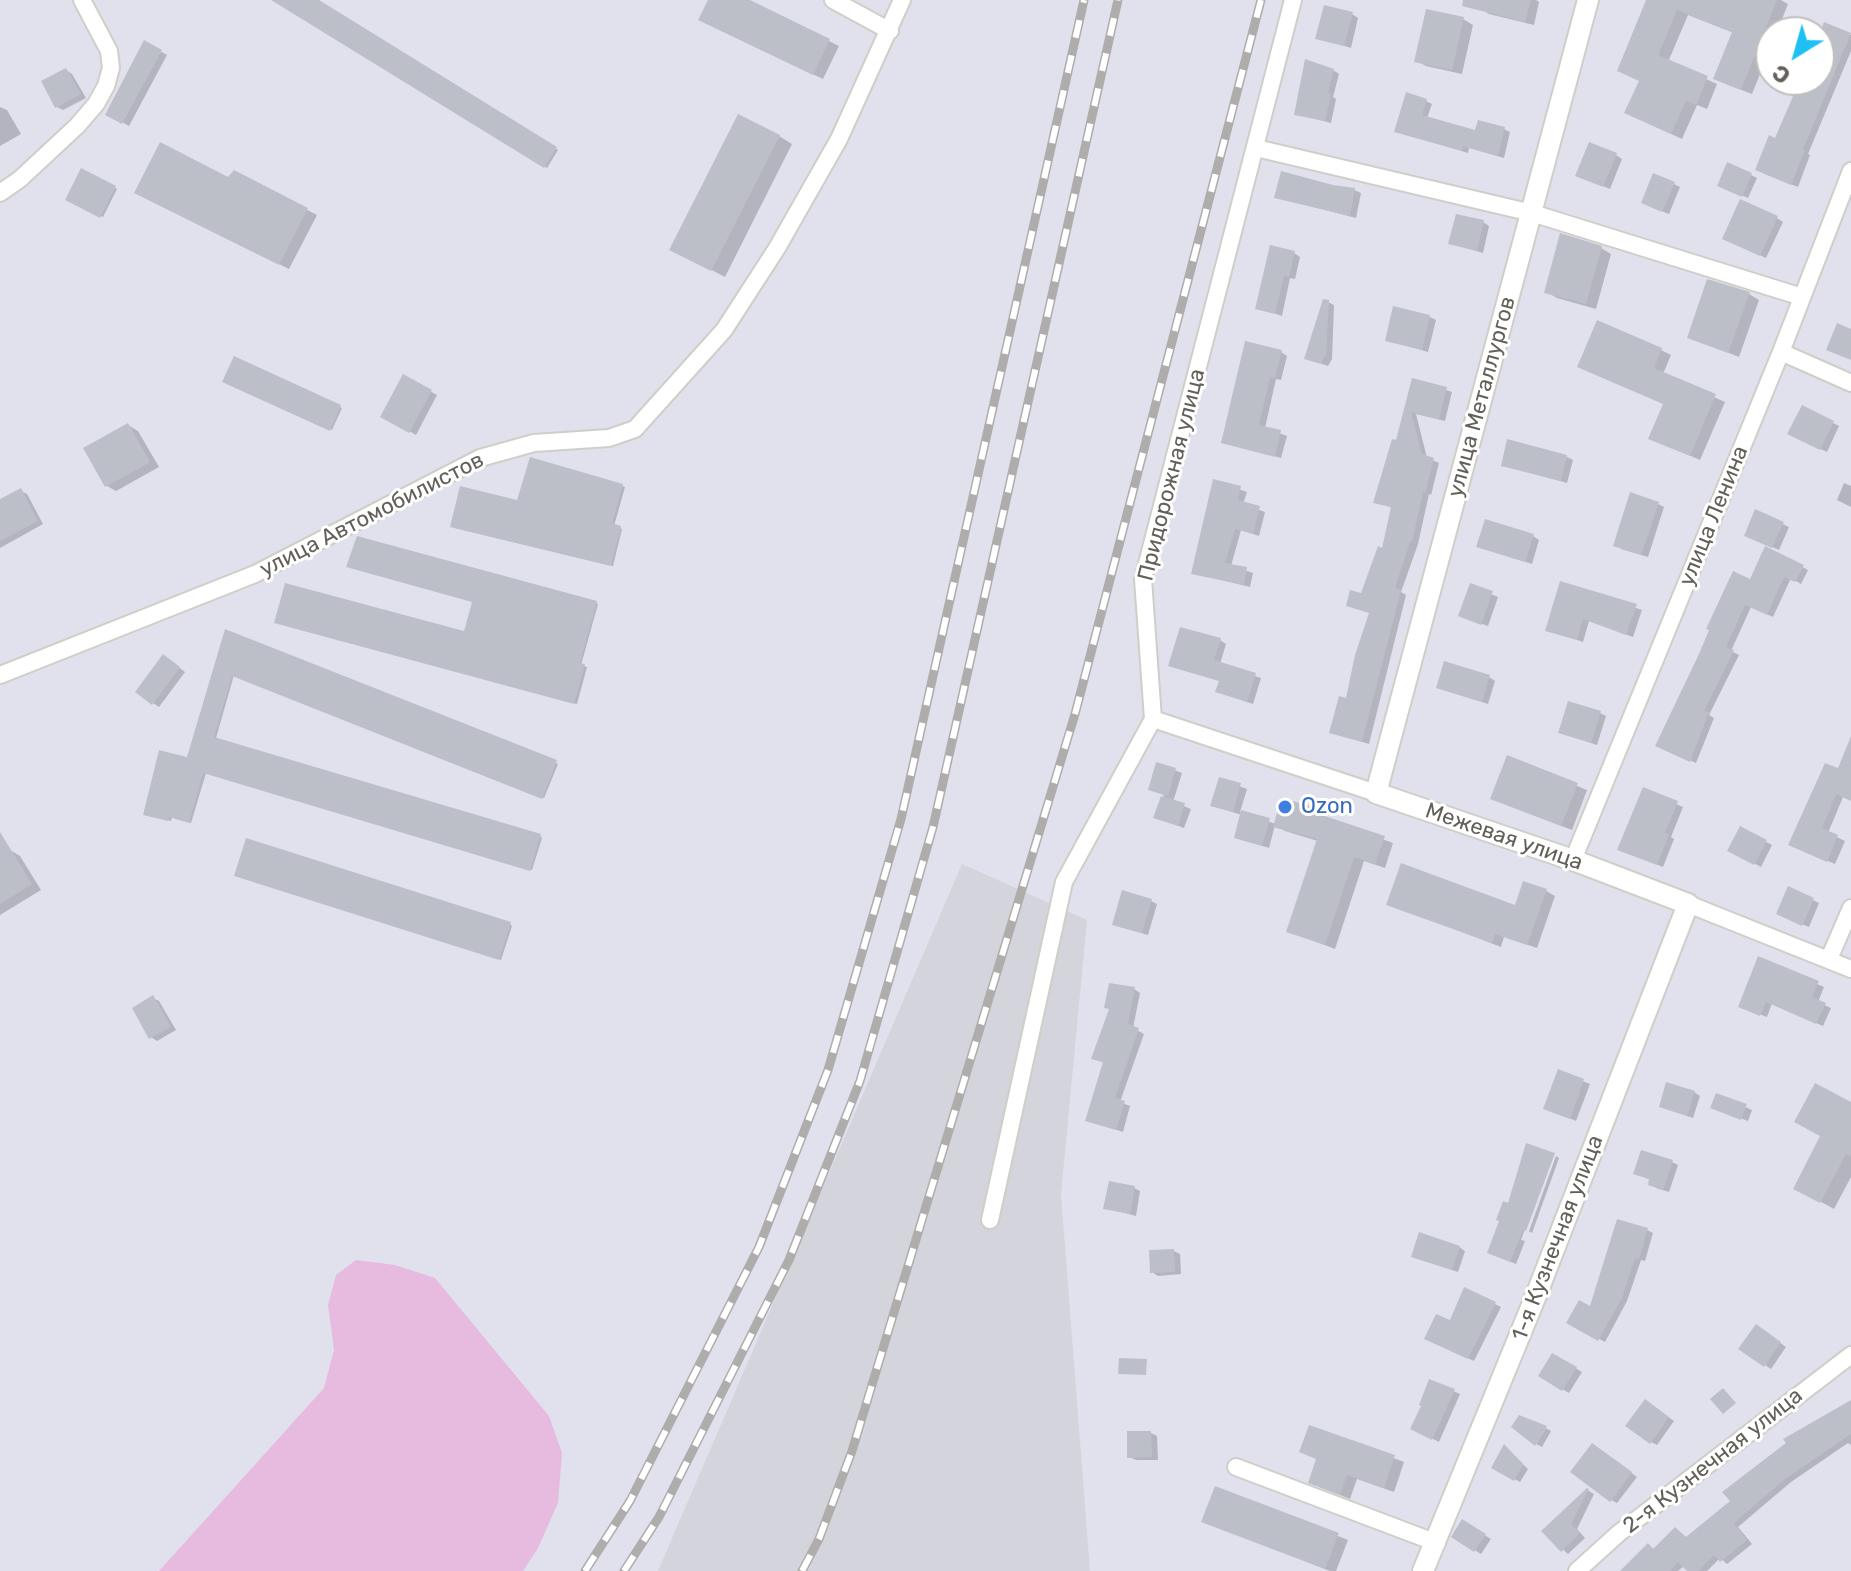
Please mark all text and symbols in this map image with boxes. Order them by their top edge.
north arrow [1755,16,1835,96]
text: С [1767,59,1796,89]
street label: улица Металлургов [1442,294,1522,500]
street label: Придорожная улица [1133,366,1211,584]
street label: улица Ленина [1674,442,1754,590]
street label: улица Автомобилистов [256,447,488,583]
place label: Ozon [1301,794,1353,820]
marker: Ozon [1276,798,1294,816]
street label: Межевая улица [1422,798,1586,876]
street label: 1-я Кузнечная улица [1507,1132,1609,1344]
street label: 2-я Кузнечная улица [1618,1383,1808,1539]

